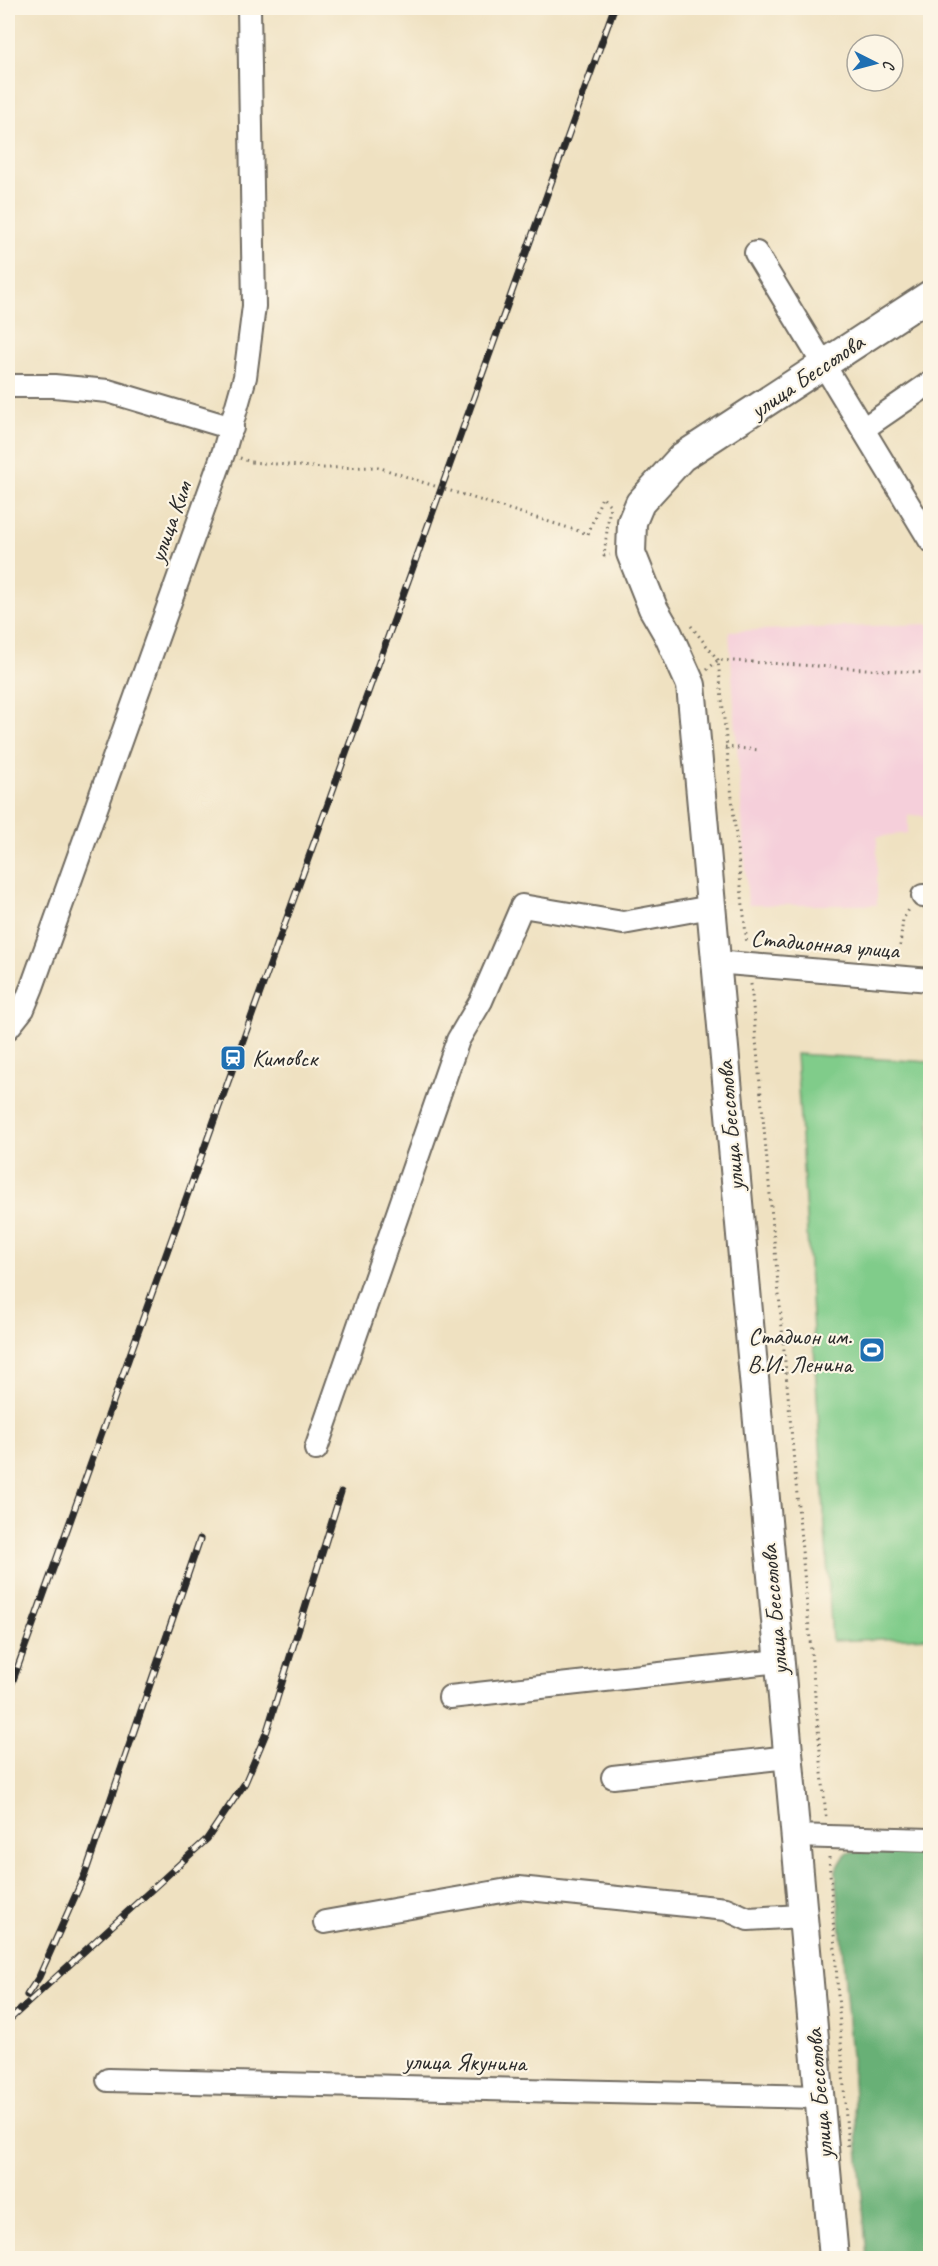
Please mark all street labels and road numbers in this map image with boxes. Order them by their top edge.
street label: улица Бессолова [743,326,871,426]
street label: улица Ким [141,476,199,568]
street label: Стадионная улица [750,923,902,966]
street label: улица Бессолова [709,1058,751,1194]
street label: улица Бессолова [753,1542,795,1678]
street label: улица Бессолова [798,2026,840,2162]
street label: улица Якунина [402,2046,528,2078]

